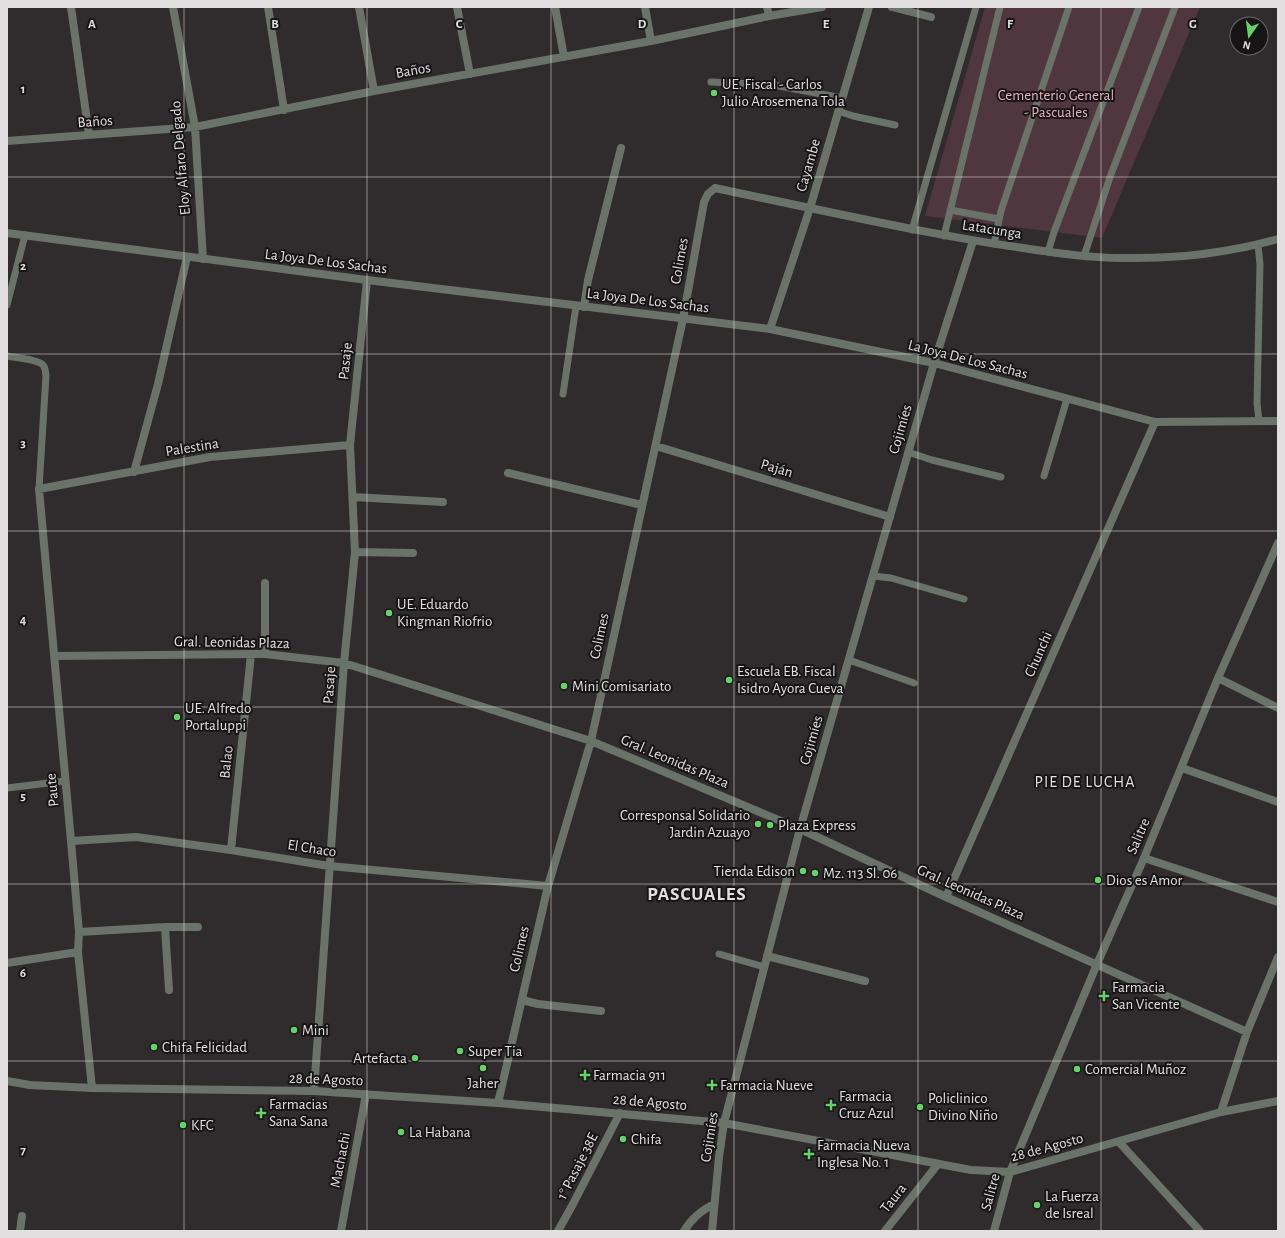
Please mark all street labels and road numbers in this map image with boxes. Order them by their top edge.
street label: Baños [394,60,432,81]
street label: Eloy Alfaro Delgado [168,100,193,216]
street label: Baños [77,113,113,130]
street label: Cayambe [794,137,823,193]
street label: Latacunga [961,217,1023,242]
street label: Colimes [668,237,691,285]
street label: La Joya De Los Sachas [264,247,388,276]
street label: La Joya De Los Sachas [586,286,710,315]
street label: La Joya De Los Sachas [906,337,1029,382]
street label: Pasaje [336,341,355,381]
street label: Cojimíes [886,403,915,456]
street label: Palestina [164,436,220,459]
street label: Paján [759,457,795,480]
street label: Colimes [587,612,612,660]
street label: Chunchi [1022,629,1055,679]
street label: Gral. Leonidas Plaza [174,634,290,651]
street label: Pasaje [321,666,338,704]
street label: Cojimíes [797,714,826,767]
street label: Gral. Leonidas Plaza [619,732,731,791]
street label: Balao [217,745,236,779]
street label: Paute [44,773,61,807]
street label: Salitre [1124,816,1153,856]
street label: El Chaco [287,837,337,860]
street label: Gral. Leonidas Plaza [915,862,1027,923]
street label: Colimes [507,925,532,974]
street label: 28 de Agosto [289,1071,363,1088]
street label: 28 de Agosto [612,1092,688,1113]
street label: Cojimíes [698,1111,721,1163]
street label: 1° Pasaje 38E [554,1130,601,1202]
street label: Machachi [328,1131,353,1189]
street label: 28 de Agosto [1009,1131,1085,1164]
street label: Salitre [978,1172,1003,1212]
street label: Taura [878,1181,909,1216]

